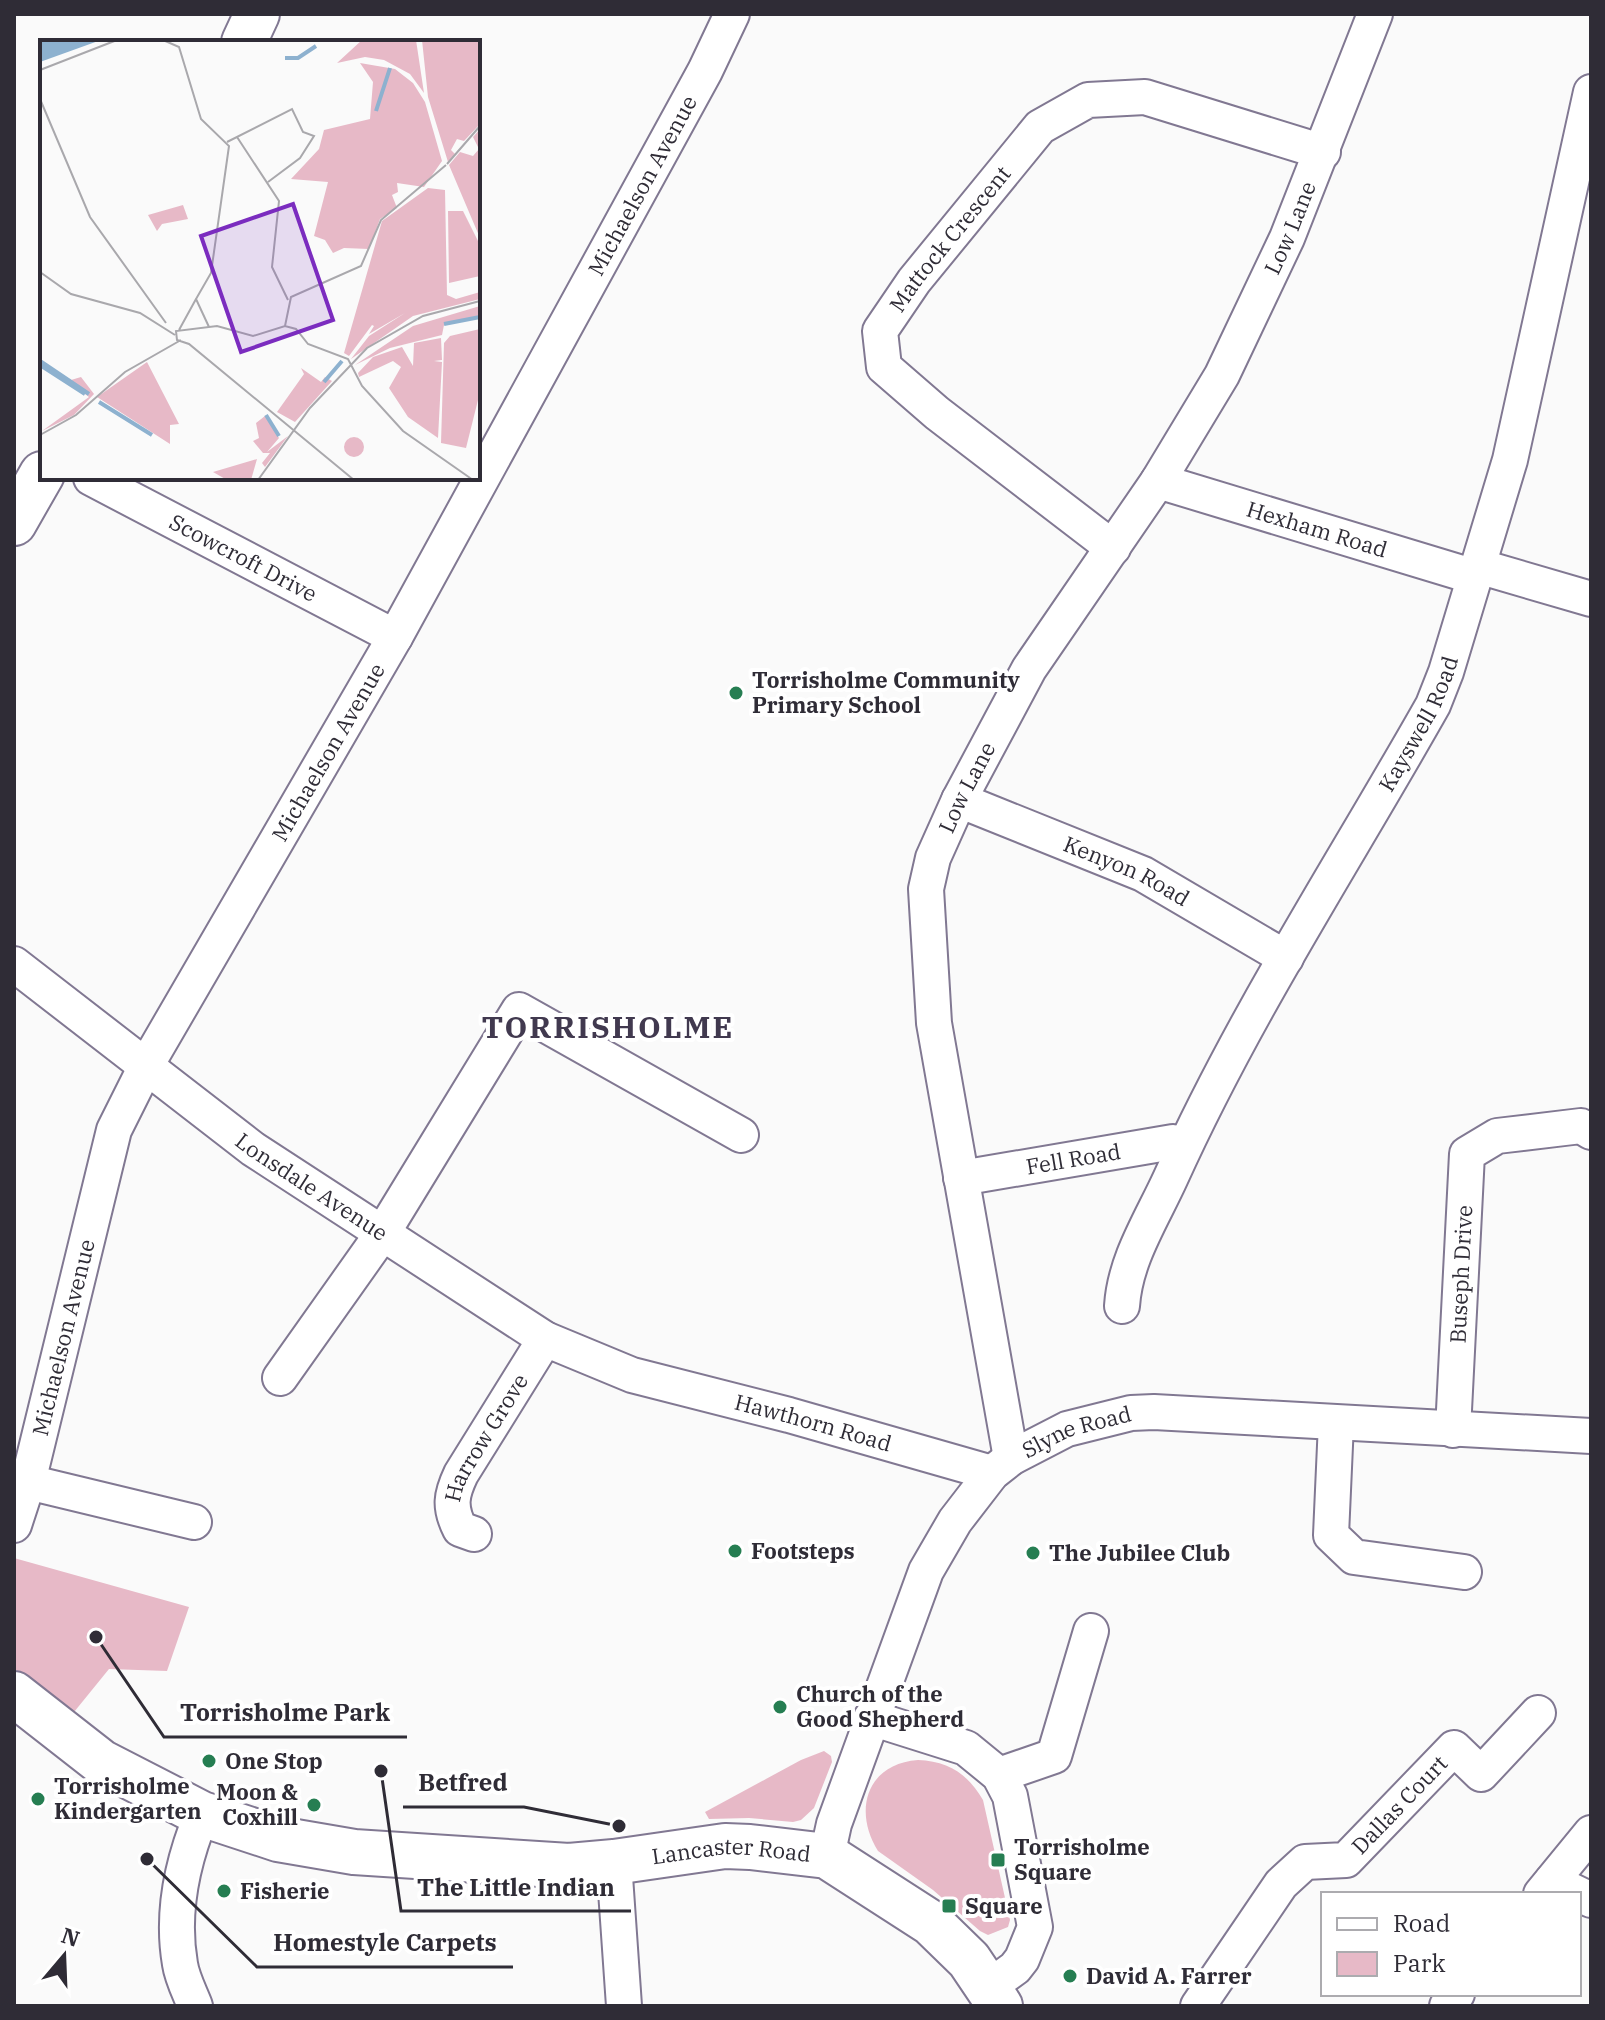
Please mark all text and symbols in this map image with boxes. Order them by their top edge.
inset map [40,40,480,480]
street label: Michaelson Avenue [581,90,703,280]
street label: Mattock Crescent [882,159,1017,317]
street label: Low Lane [1257,177,1322,279]
street label: Hexham Road [1243,494,1391,564]
street label: Scowcroft Drive [165,507,322,608]
street label: Kayswell Road [1371,652,1464,796]
street label: Michaelson Avenue [265,658,391,846]
place label: Torrisholme Community Primary School [752,665,1020,719]
marker: Torrisholme Community Primary School [727,684,745,702]
street label: Low Lane [931,737,1001,837]
street label: Kenyon Road [1059,829,1195,912]
district label: TORRISHOLME [482,1007,734,1046]
street label: Lonsdale Avenue [230,1126,394,1247]
street label: Fell Road [1024,1136,1123,1181]
street label: Buseph Drive [1442,1204,1478,1344]
street label: Michaelson Avenue [25,1236,101,1439]
street label: Harrow Grove [437,1368,534,1505]
street label: Hawthorn Road [732,1387,895,1458]
street label: Slyne Road [1017,1399,1134,1464]
place label: Footsteps [751,1536,855,1565]
place label: The Jubilee Club [1049,1538,1230,1567]
marker: Footsteps [726,1542,744,1560]
marker: The Jubilee Club [1024,1544,1042,1562]
place label: Church of the Good Shepherd [796,1679,964,1733]
callout: Torrisholme Park [164,1689,407,1737]
text: Torrisholme Park [180,1696,390,1728]
marker: Church of the Good Shepherd [771,1698,789,1716]
place label: One Stop [225,1746,323,1775]
street label: Dallas Court [1345,1749,1453,1860]
marker: One Stop [200,1752,218,1770]
callout: Betfred [403,1759,524,1807]
text: Betfred [418,1766,508,1798]
place label: Torrisholme Kindergarten [54,1771,201,1825]
place label: Moon & Coxhill [216,1777,298,1831]
marker: Torrisholme Kindergarten [29,1790,47,1808]
marker: Moon & Coxhill [305,1796,323,1814]
street label: Lancaster Road [650,1831,812,1870]
place label: Torrisholme Square [1014,1832,1150,1886]
marker: Torrisholme Square [989,1851,1007,1869]
callout: The Little Indian [401,1863,631,1911]
text: The Little Indian [417,1871,615,1903]
place label: Fisherie [240,1876,330,1905]
marker: Fisherie [215,1882,233,1900]
place label: Square [965,1891,1043,1920]
legend [1321,1892,1581,1996]
marker: Square [940,1897,958,1915]
text: Road [1393,1907,1450,1939]
north arrow [24,1916,104,1996]
callout: Homestyle Carpets [257,1919,513,1967]
text: N [58,1920,84,1953]
text: Homestyle Carpets [273,1926,497,1958]
text: Park [1393,1947,1445,1979]
place label: David A. Farrer [1086,1961,1252,1990]
marker: David A. Farrer [1061,1967,1079,1985]

